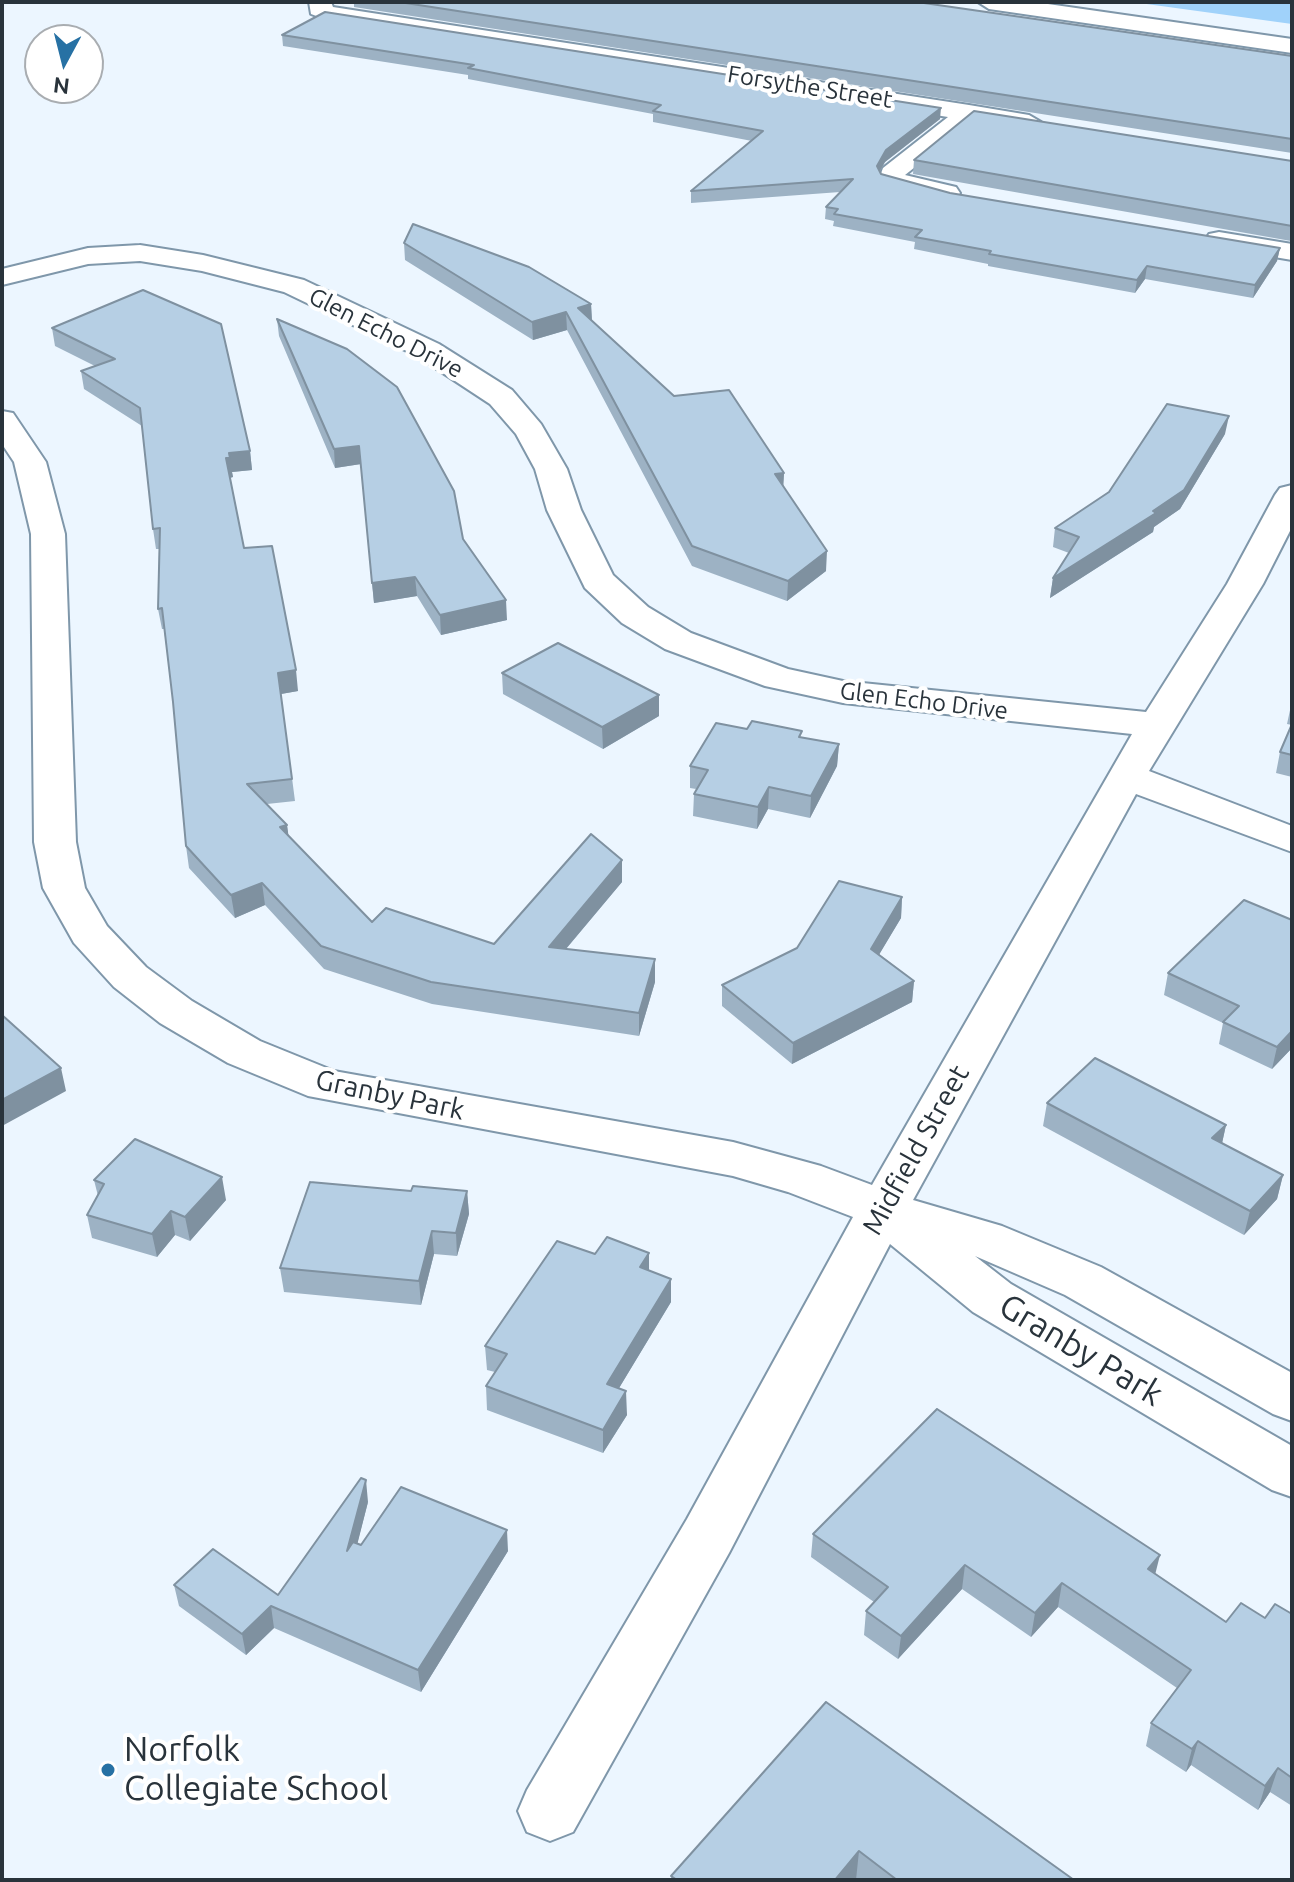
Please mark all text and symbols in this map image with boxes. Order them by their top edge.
north arrow [24,24,104,104]
street label: Forsythe Street [725,60,895,114]
text: N [52,73,71,100]
street label: Glen Echo Drive [304,282,468,384]
street label: Glen Echo Drive [838,676,1010,726]
street label: Midfield Street [856,1059,976,1241]
street label: Granby Park [312,1063,468,1127]
street label: Granby Park [992,1285,1170,1415]
place label: Norfolk Collegiate School [124,1730,388,1810]
marker: Norfolk Collegiate School [99,1761,117,1779]

